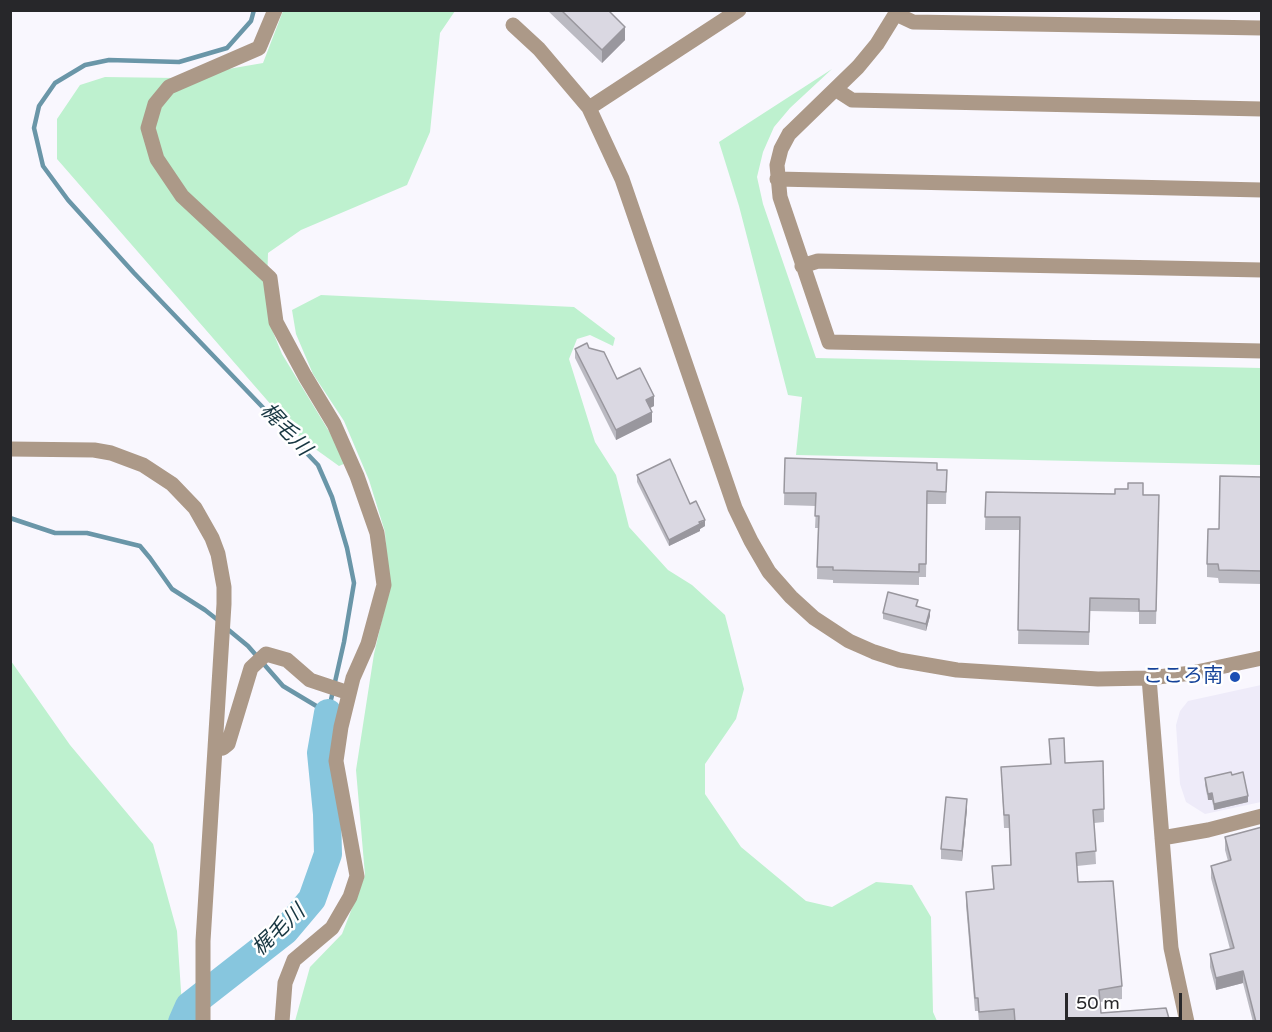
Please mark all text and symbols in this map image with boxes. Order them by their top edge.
water label: 梶毛川 [254,398,316,462]
place label: こころ南 [1143,665,1223,689]
marker: こころ南 [1228,670,1242,684]
water label: 梶毛川 [247,900,311,962]
scale bar [1068,981,1185,1019]
text: 50 m [1076,992,1120,1014]

